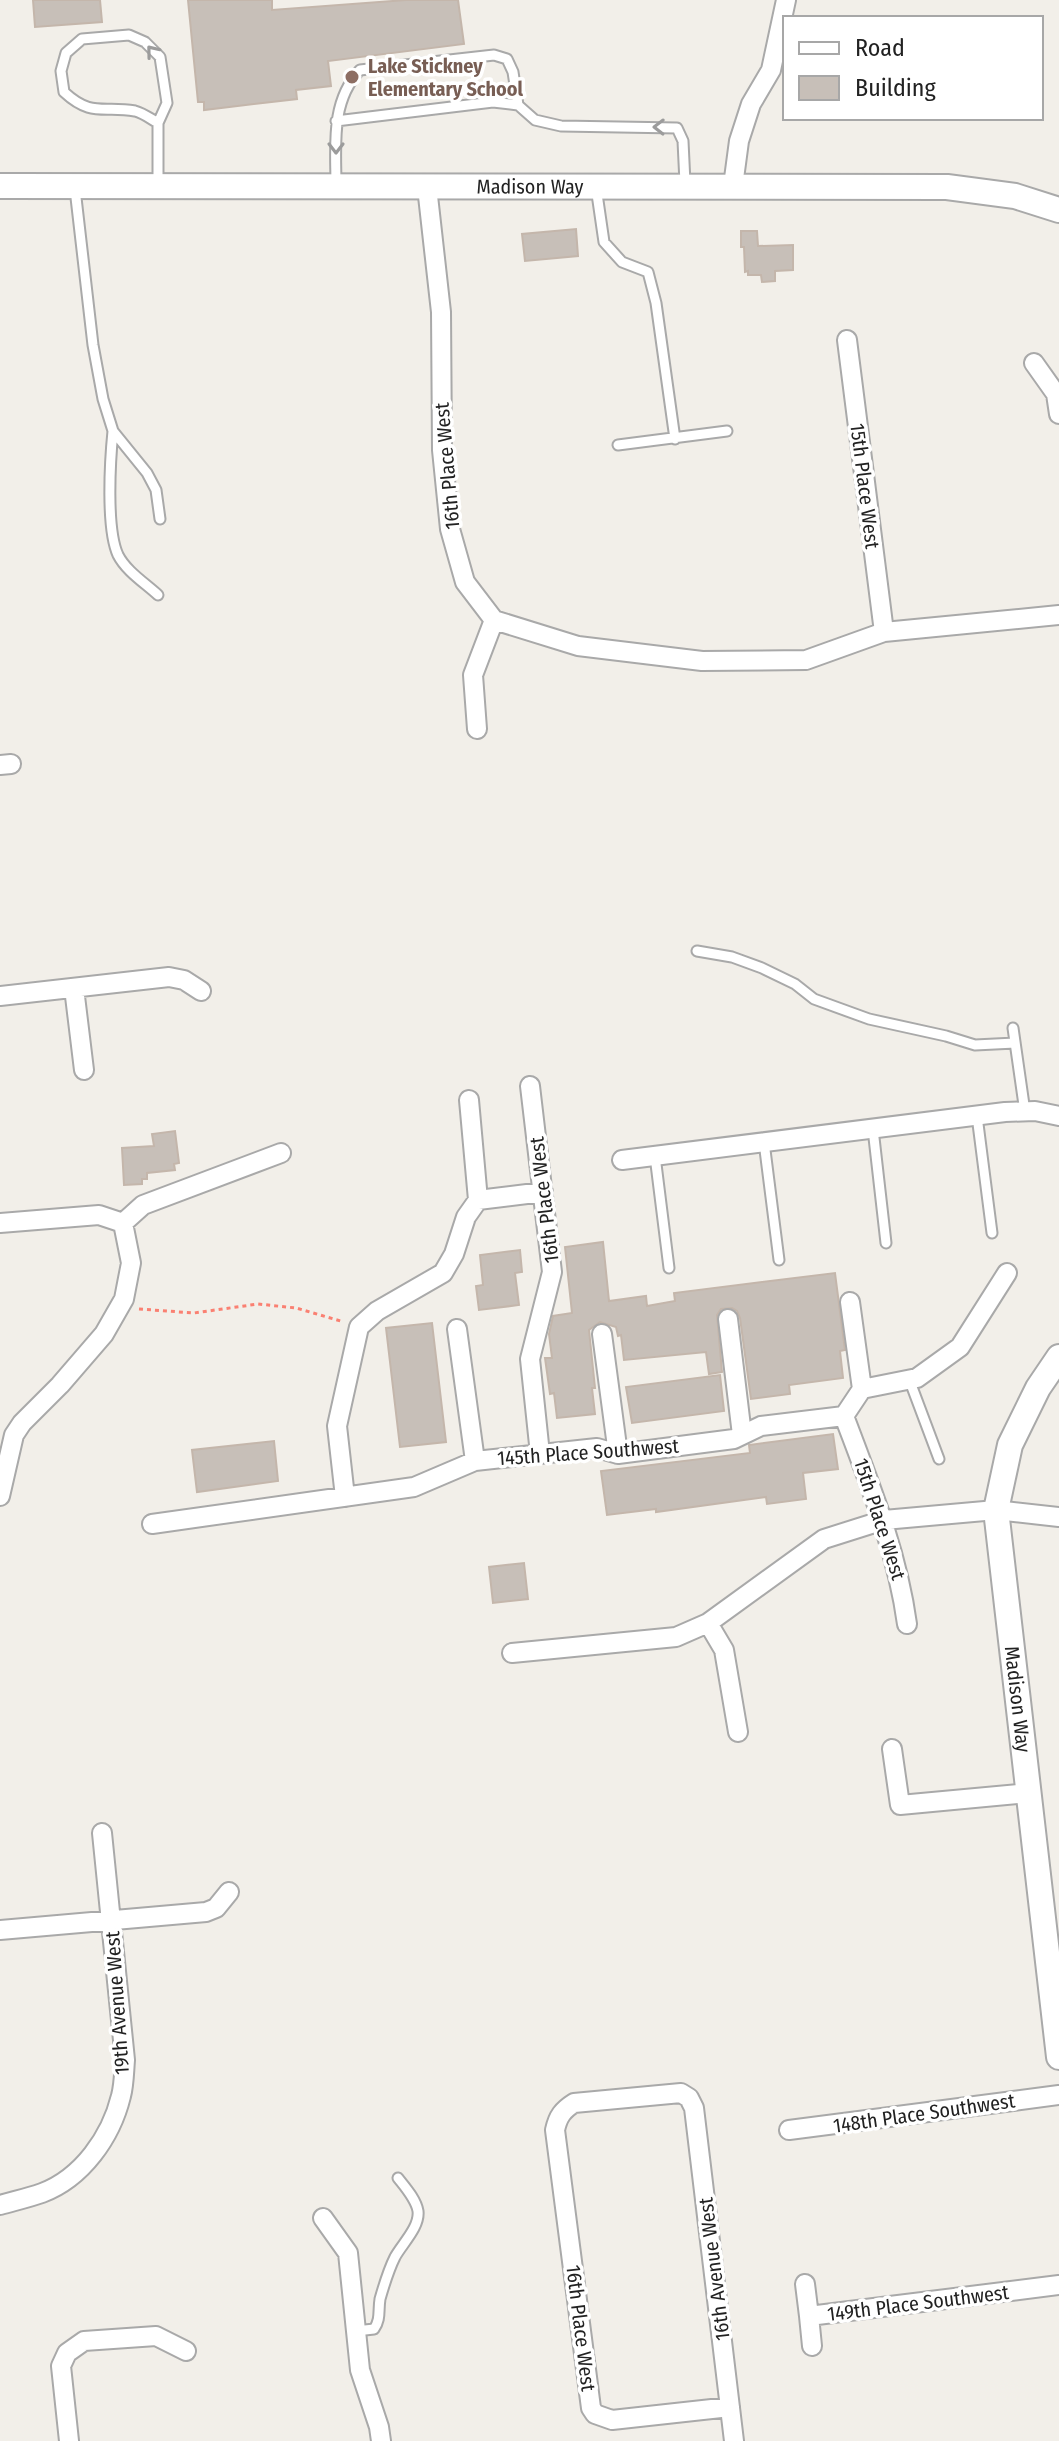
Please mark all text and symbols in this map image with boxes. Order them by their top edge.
legend [783,16,1043,120]
text: Road [855,34,905,62]
one-way arrow [148,46,162,61]
place label: Lake Stickney Elementary School [368,54,523,101]
marker: Lake Stickney Elementary School [343,68,361,86]
text: Building [855,74,937,102]
one-way arrow [652,119,665,136]
one-way arrow [327,142,345,155]
street label: Madison Way [477,175,584,199]
street label: 16th Place West [429,401,464,530]
street label: 15th Place West [845,422,885,551]
street label: 16th Place West [524,1135,564,1265]
street label: 145th Place Southwest [496,1434,680,1470]
street label: 15th Place West [849,1455,911,1583]
street label: Madison Way [1000,1645,1036,1754]
street label: 19th Avenue West [100,1930,134,2076]
street label: 148th Place Southwest [832,2088,1017,2138]
street label: 16th Avenue West [693,2196,735,2342]
street label: 16th Place West [561,2263,601,2393]
street label: 149th Place Southwest [826,2280,1011,2326]

